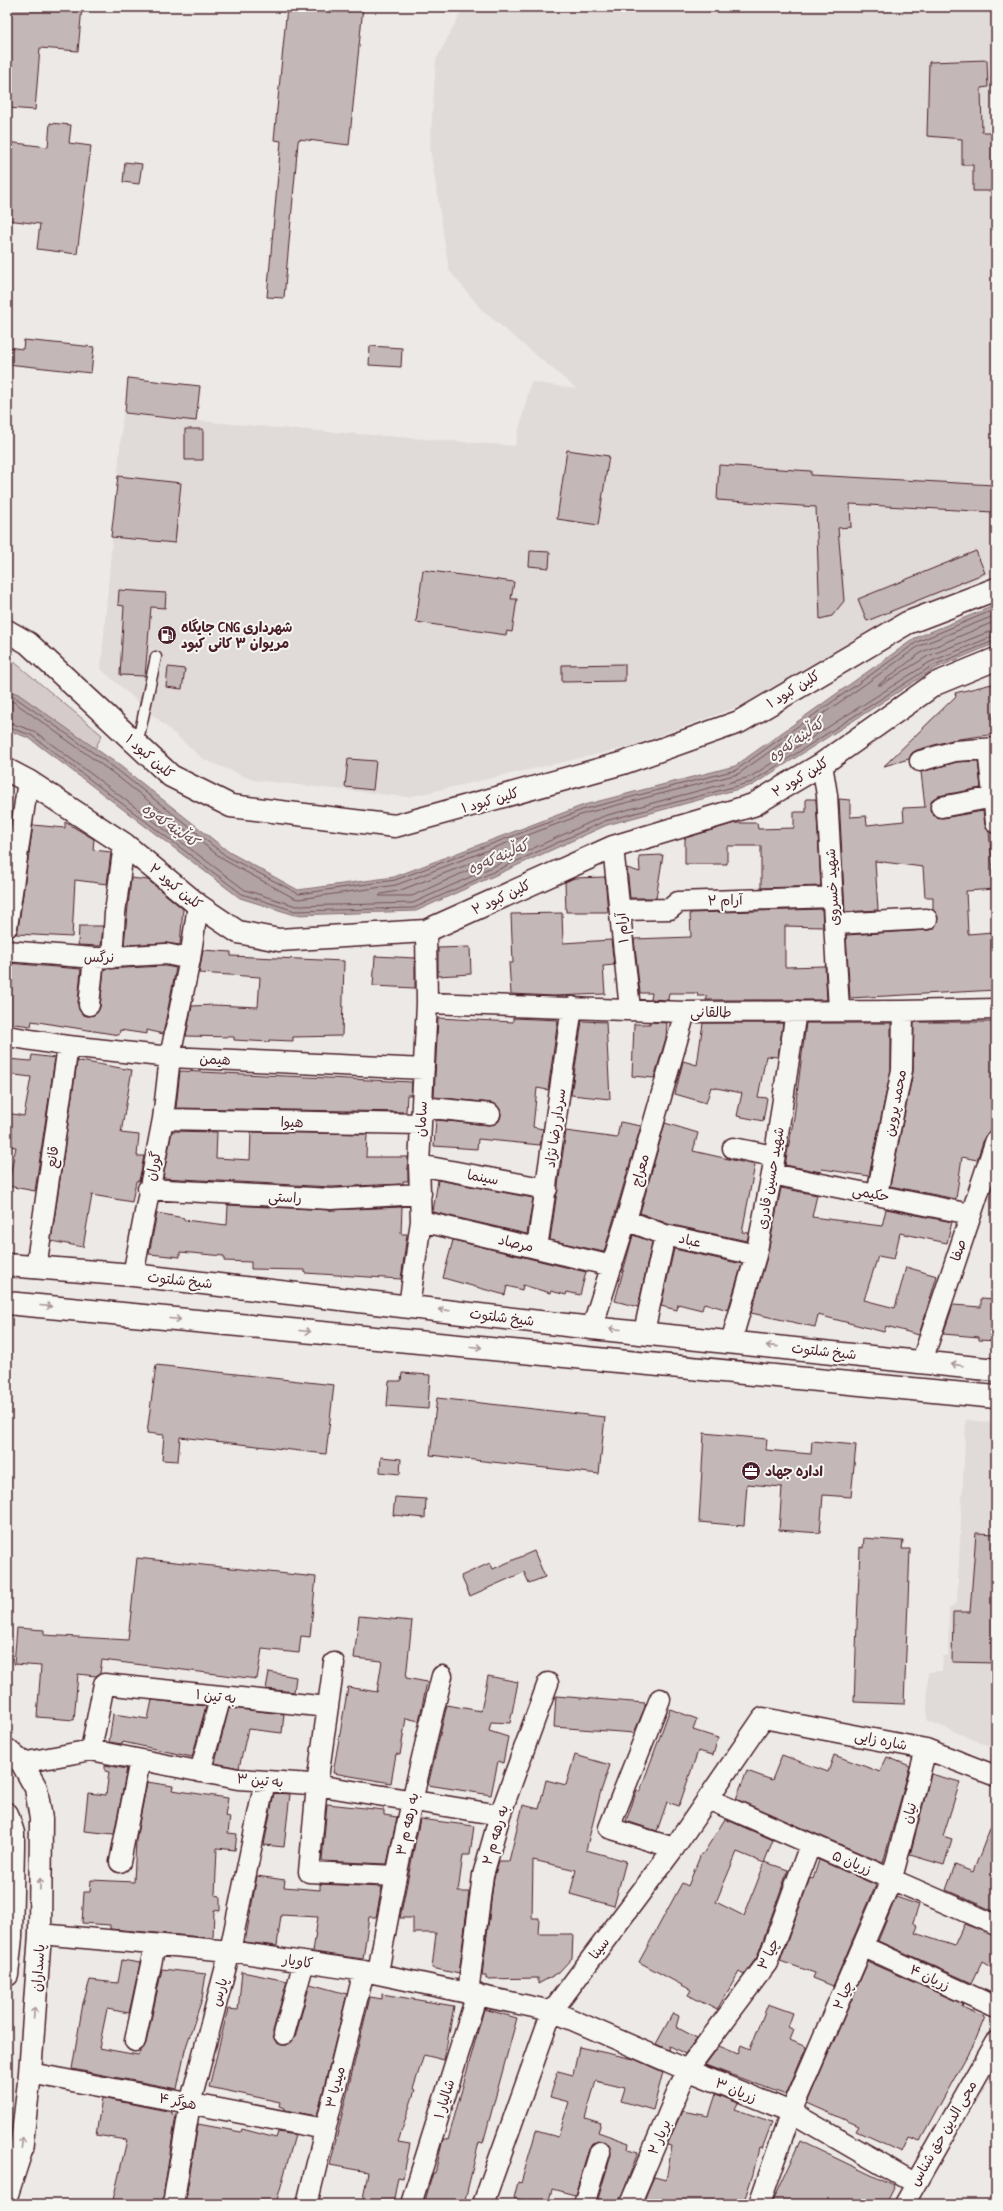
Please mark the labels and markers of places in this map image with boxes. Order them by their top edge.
place label: جایگاه CNG شهرداری مریوان ۳ کانی کبود [181,617,292,653]
fuel station icon: جایگاه CNG شهرداری مریوان ۳ کانی کبود [156,624,178,646]
office icon: اداره جهاد [740,1460,762,1482]
place label: اداره جهاد [765,1461,823,1480]

